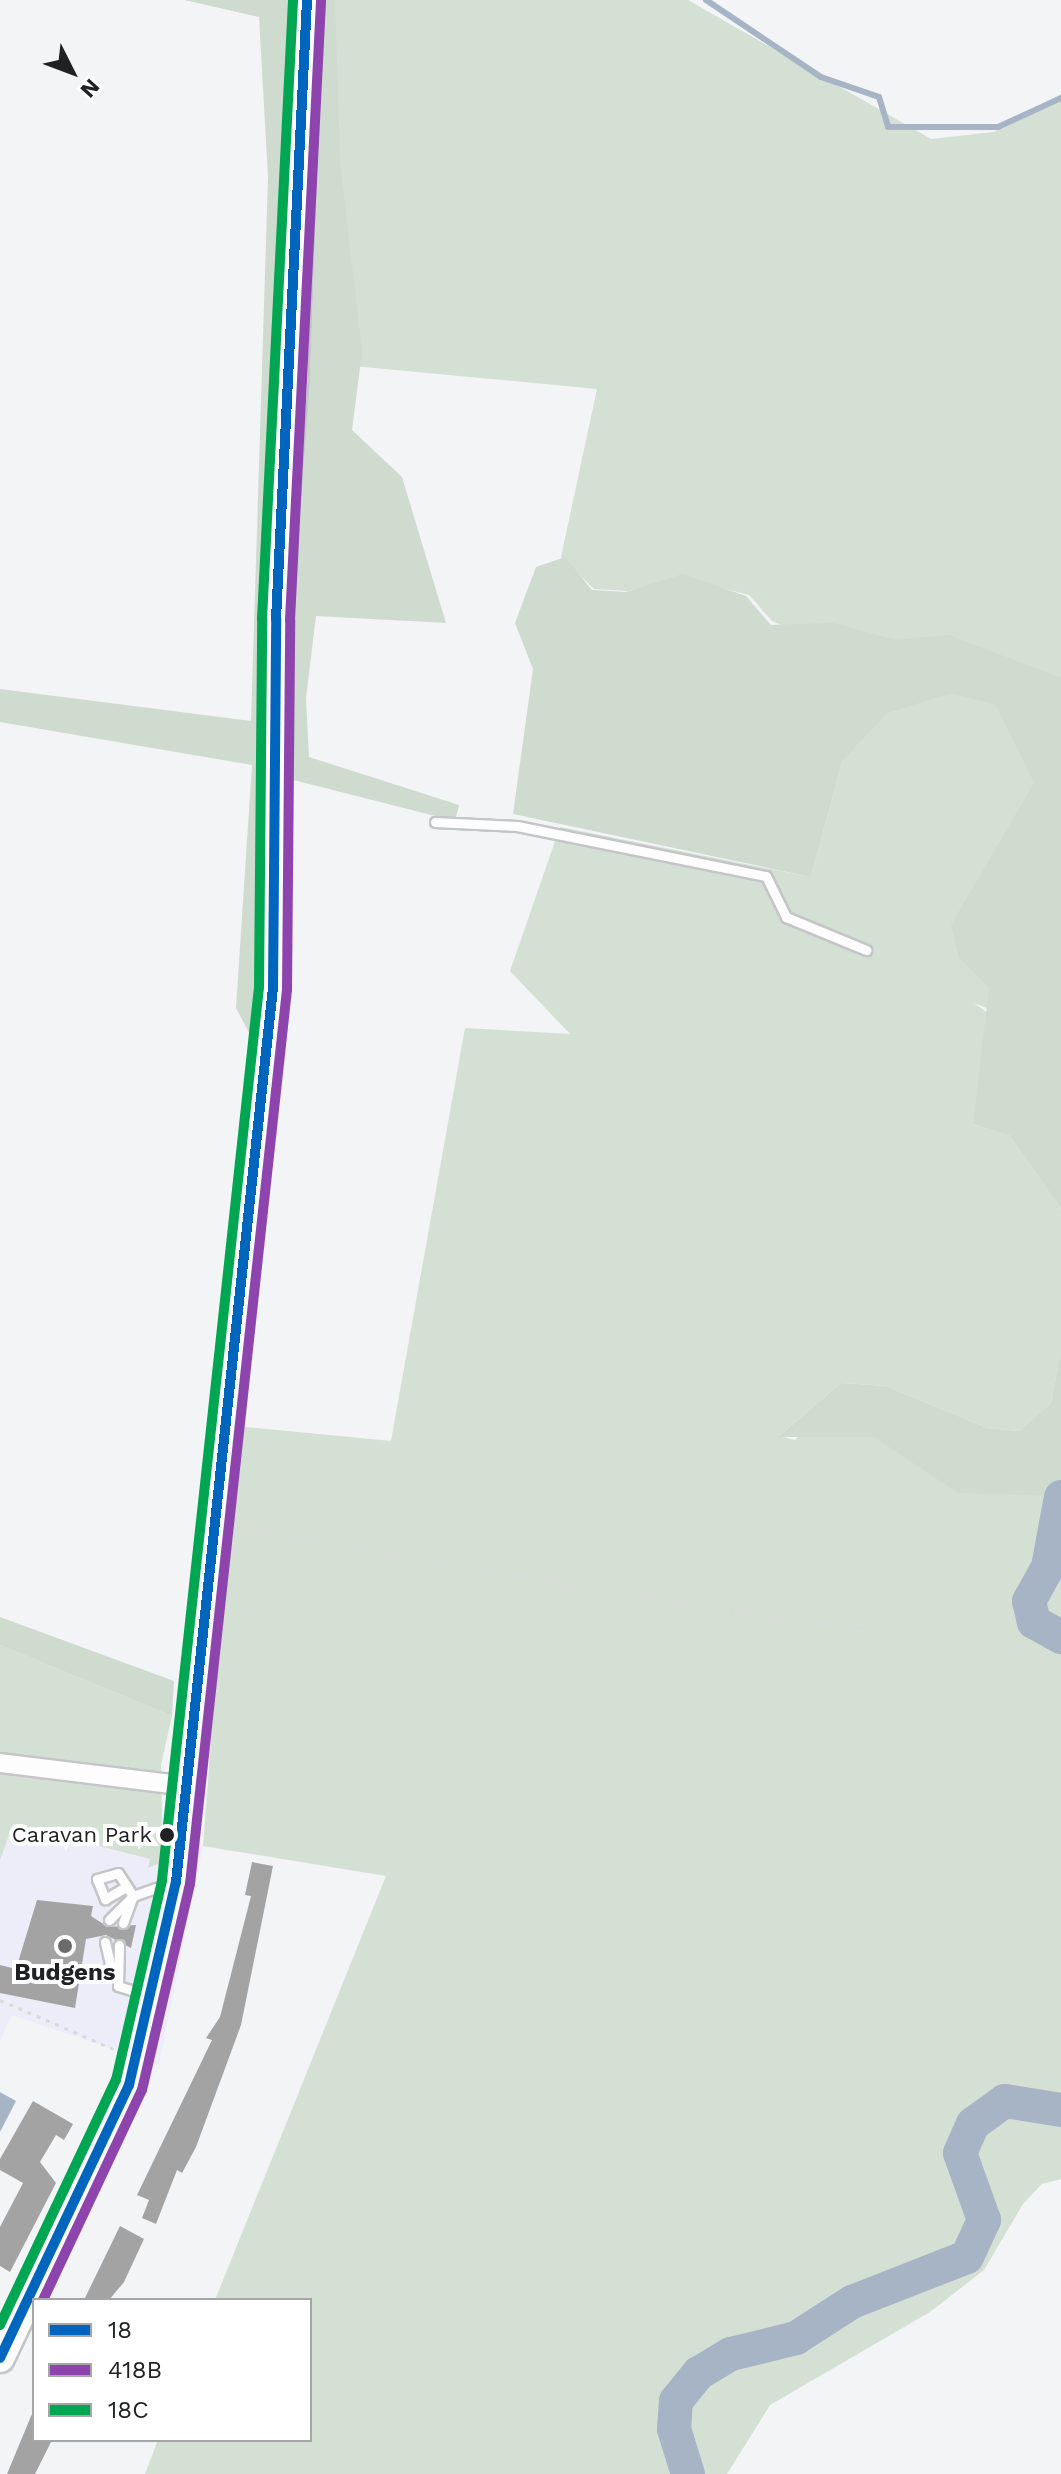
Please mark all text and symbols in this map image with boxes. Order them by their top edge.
north arrow [32,32,112,112]
text: N [75,74,105,103]
place label: Caravan Park [12,1822,152,1848]
marker: Caravan Park [159,1827,175,1843]
marker: Budgens [56,1937,74,1955]
place label: Budgens [14,1959,116,1987]
legend [32,2298,312,2442]
text: 18 [108,2316,132,2344]
text: 418B [108,2356,162,2384]
text: 18C [108,2396,149,2424]

